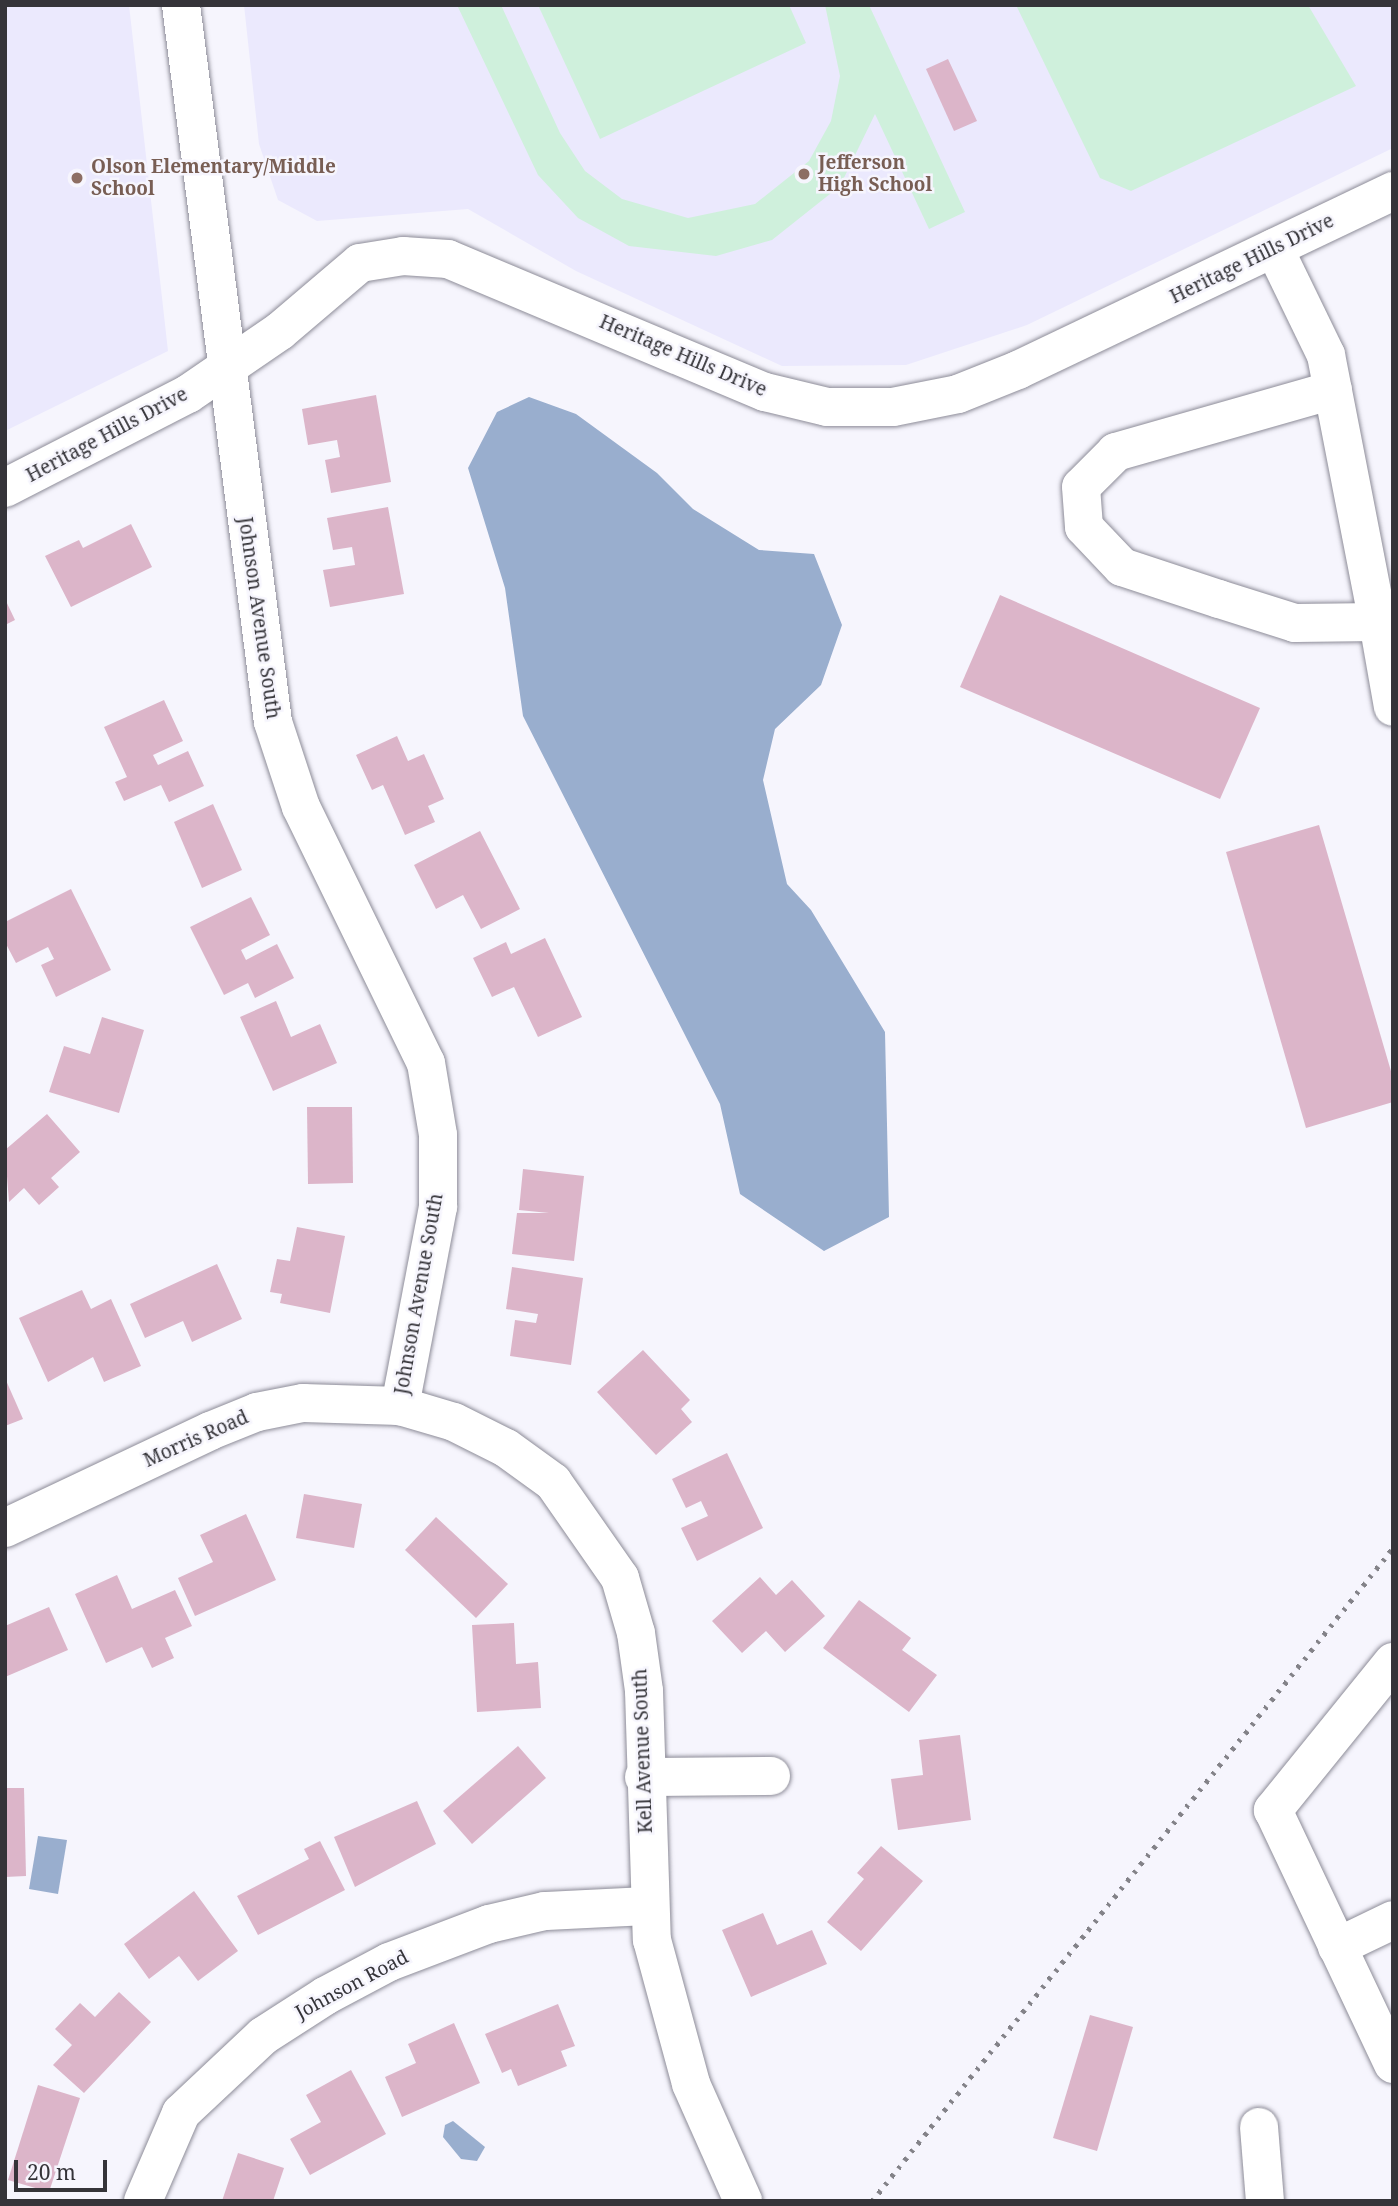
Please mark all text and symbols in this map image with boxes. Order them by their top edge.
place label: Jefferson High School [818,152,932,196]
place label: Olson Elementary/Middle School [91,156,336,200]
marker: Jefferson High School [796,166,812,182]
marker: Olson Elementary/Middle School [69,170,85,186]
street label: Heritage Hills Drive [1166,209,1338,309]
street label: Heritage Hills Drive [596,310,770,402]
street label: Heritage Hills Drive [22,383,192,487]
street label: Johnson Avenue South [234,516,284,720]
street label: Johnson Avenue South [390,1192,448,1396]
street label: Morris Road [140,1406,252,1472]
street label: Kell Avenue South [629,1668,657,1834]
street label: Johnson Road [292,1946,412,2024]
scale bar [18,2146,110,2190]
text: 20 m [27,2158,76,2186]

